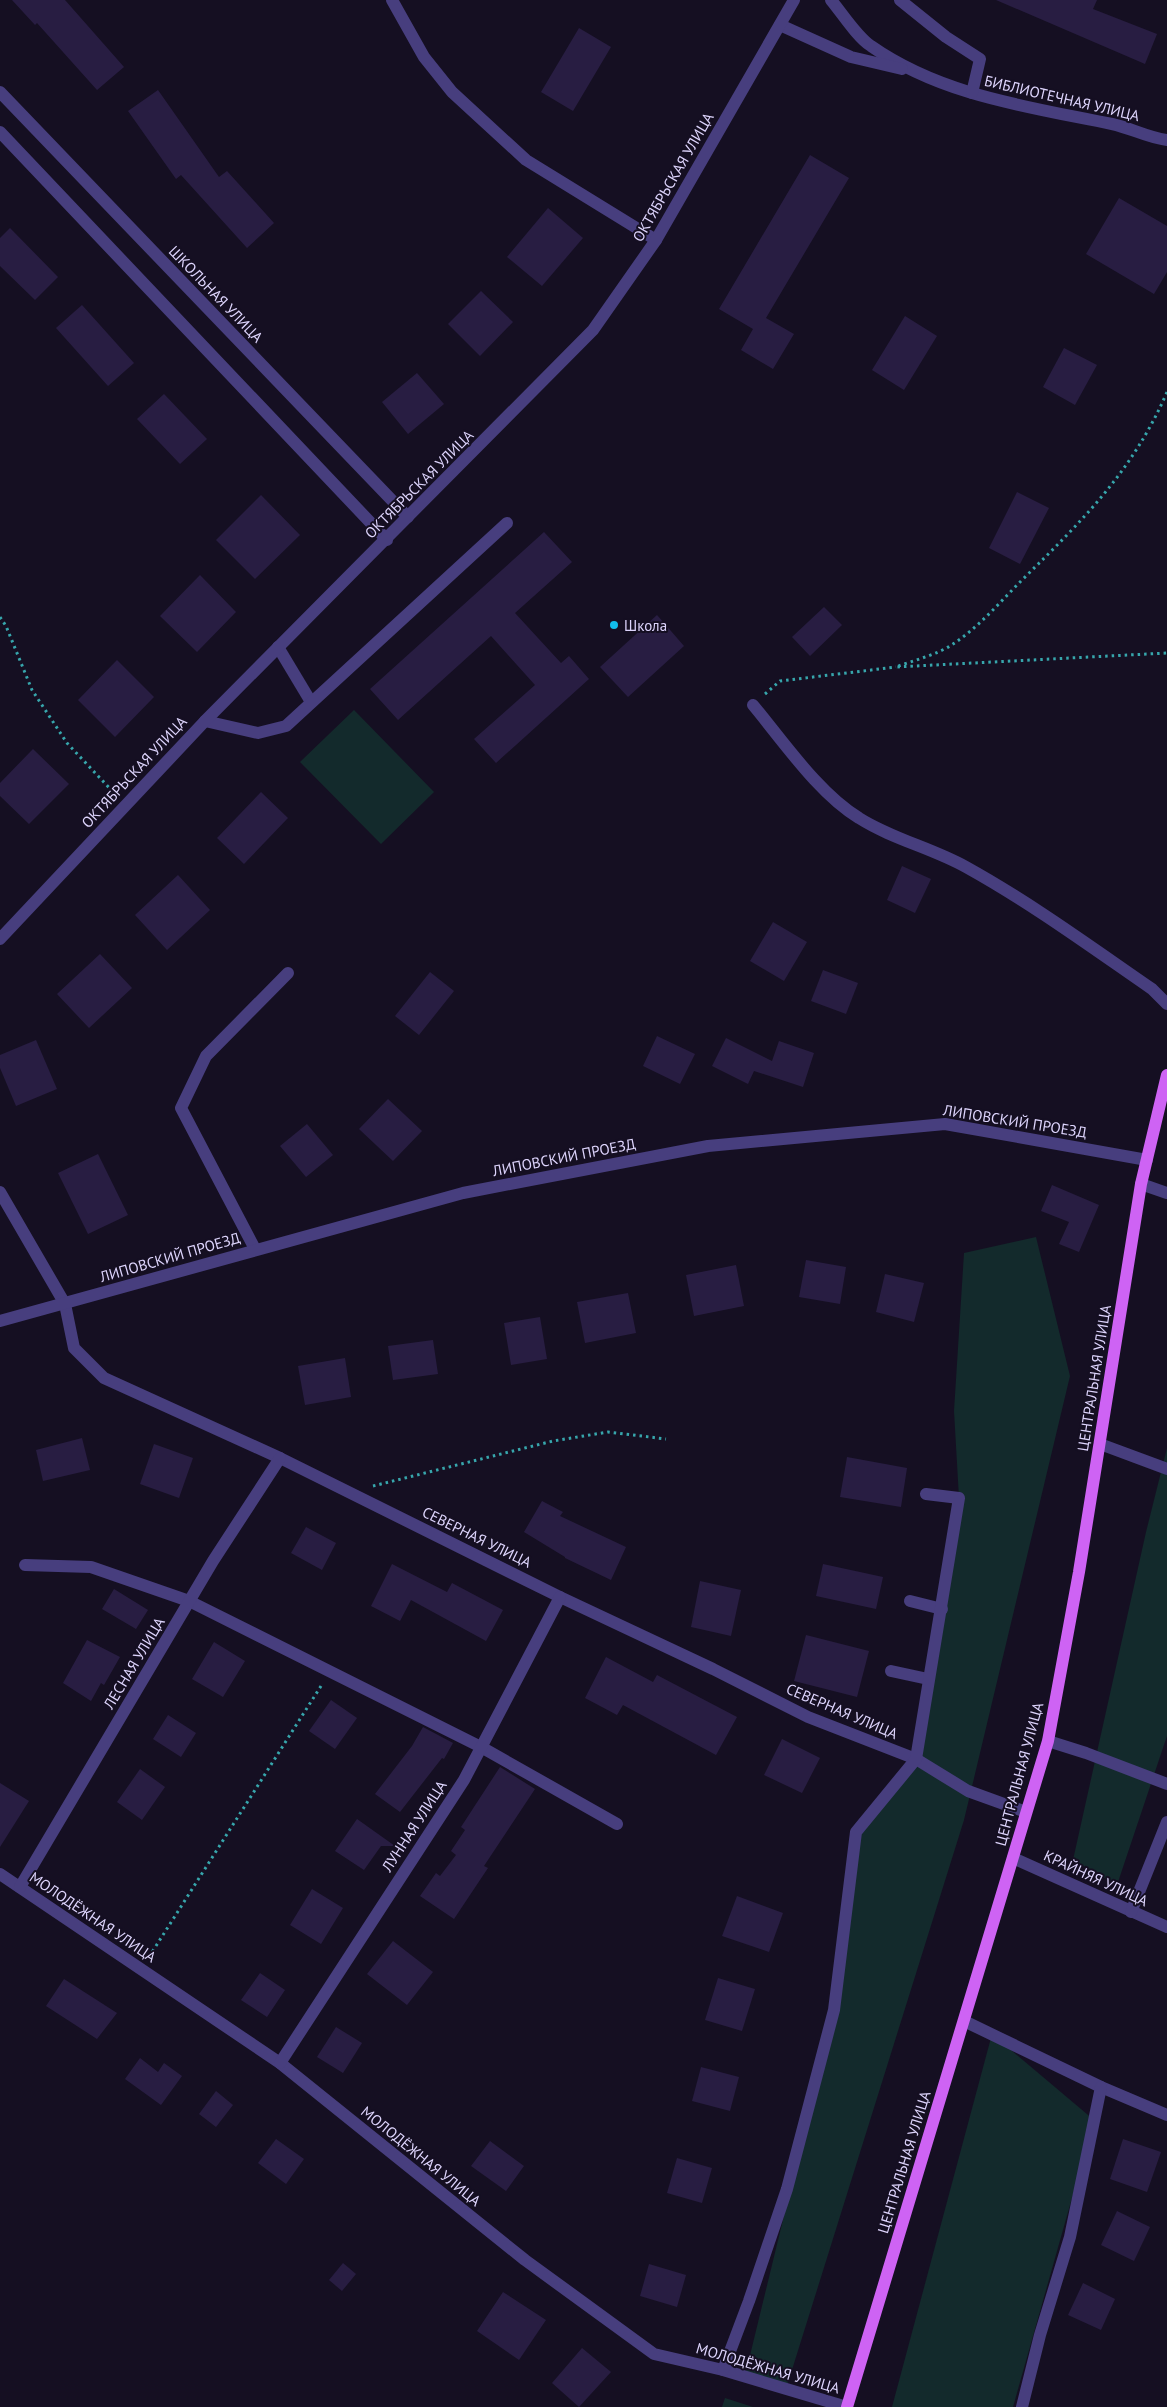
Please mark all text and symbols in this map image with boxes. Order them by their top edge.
street label: БИБЛИОТЕЧНАЯ УЛИЦА [983,71,1142,125]
street label: ОКТЯБРЬСКАЯ УЛИЦА [628,109,718,245]
street label: ШКОЛЬНАЯ УЛИЦА [165,242,267,347]
street label: ОКТЯБРЬСКАЯ УЛИЦА [361,426,477,542]
place label: Школа [624,616,667,635]
marker: Школа [608,619,620,631]
street label: ОКТЯБРЬСКАЯ УЛИЦА [77,712,191,832]
street label: ЛИПОВСКИЙ ПРОЕЗД [941,1100,1088,1142]
street label: ЛИПОВСКИЙ ПРОЕЗД [490,1134,637,1180]
street label: ЛИПОВСКИЙ ПРОЕЗД [97,1228,242,1286]
street label: ЦЕНТРАЛЬНАЯ УЛИЦА [1073,1303,1115,1453]
street label: СЕВЕРНАЯ УЛИЦА [419,1502,535,1572]
street label: ЛЕСНАЯ УЛИЦА [99,1614,169,1713]
street label: СЕВЕРНАЯ УЛИЦА [783,1679,901,1743]
street label: ЦЕНТРАЛЬНАЯ УЛИЦА [991,1700,1047,1848]
street label: ЛУННАЯ УЛИЦА [377,1777,451,1876]
street label: КРАЙНЯЯ УЛИЦА [1041,1846,1151,1911]
street label: МОЛОДЁЖНАЯ УЛИЦА [26,1868,160,1967]
street label: ЦЕНТРАЛЬНАЯ УЛИЦА [873,2088,935,2236]
street label: МОЛОДЁЖНАЯ УЛИЦА [357,2102,485,2210]
street label: МОЛОДЁЖНАЯ УЛИЦА [694,2338,842,2398]

